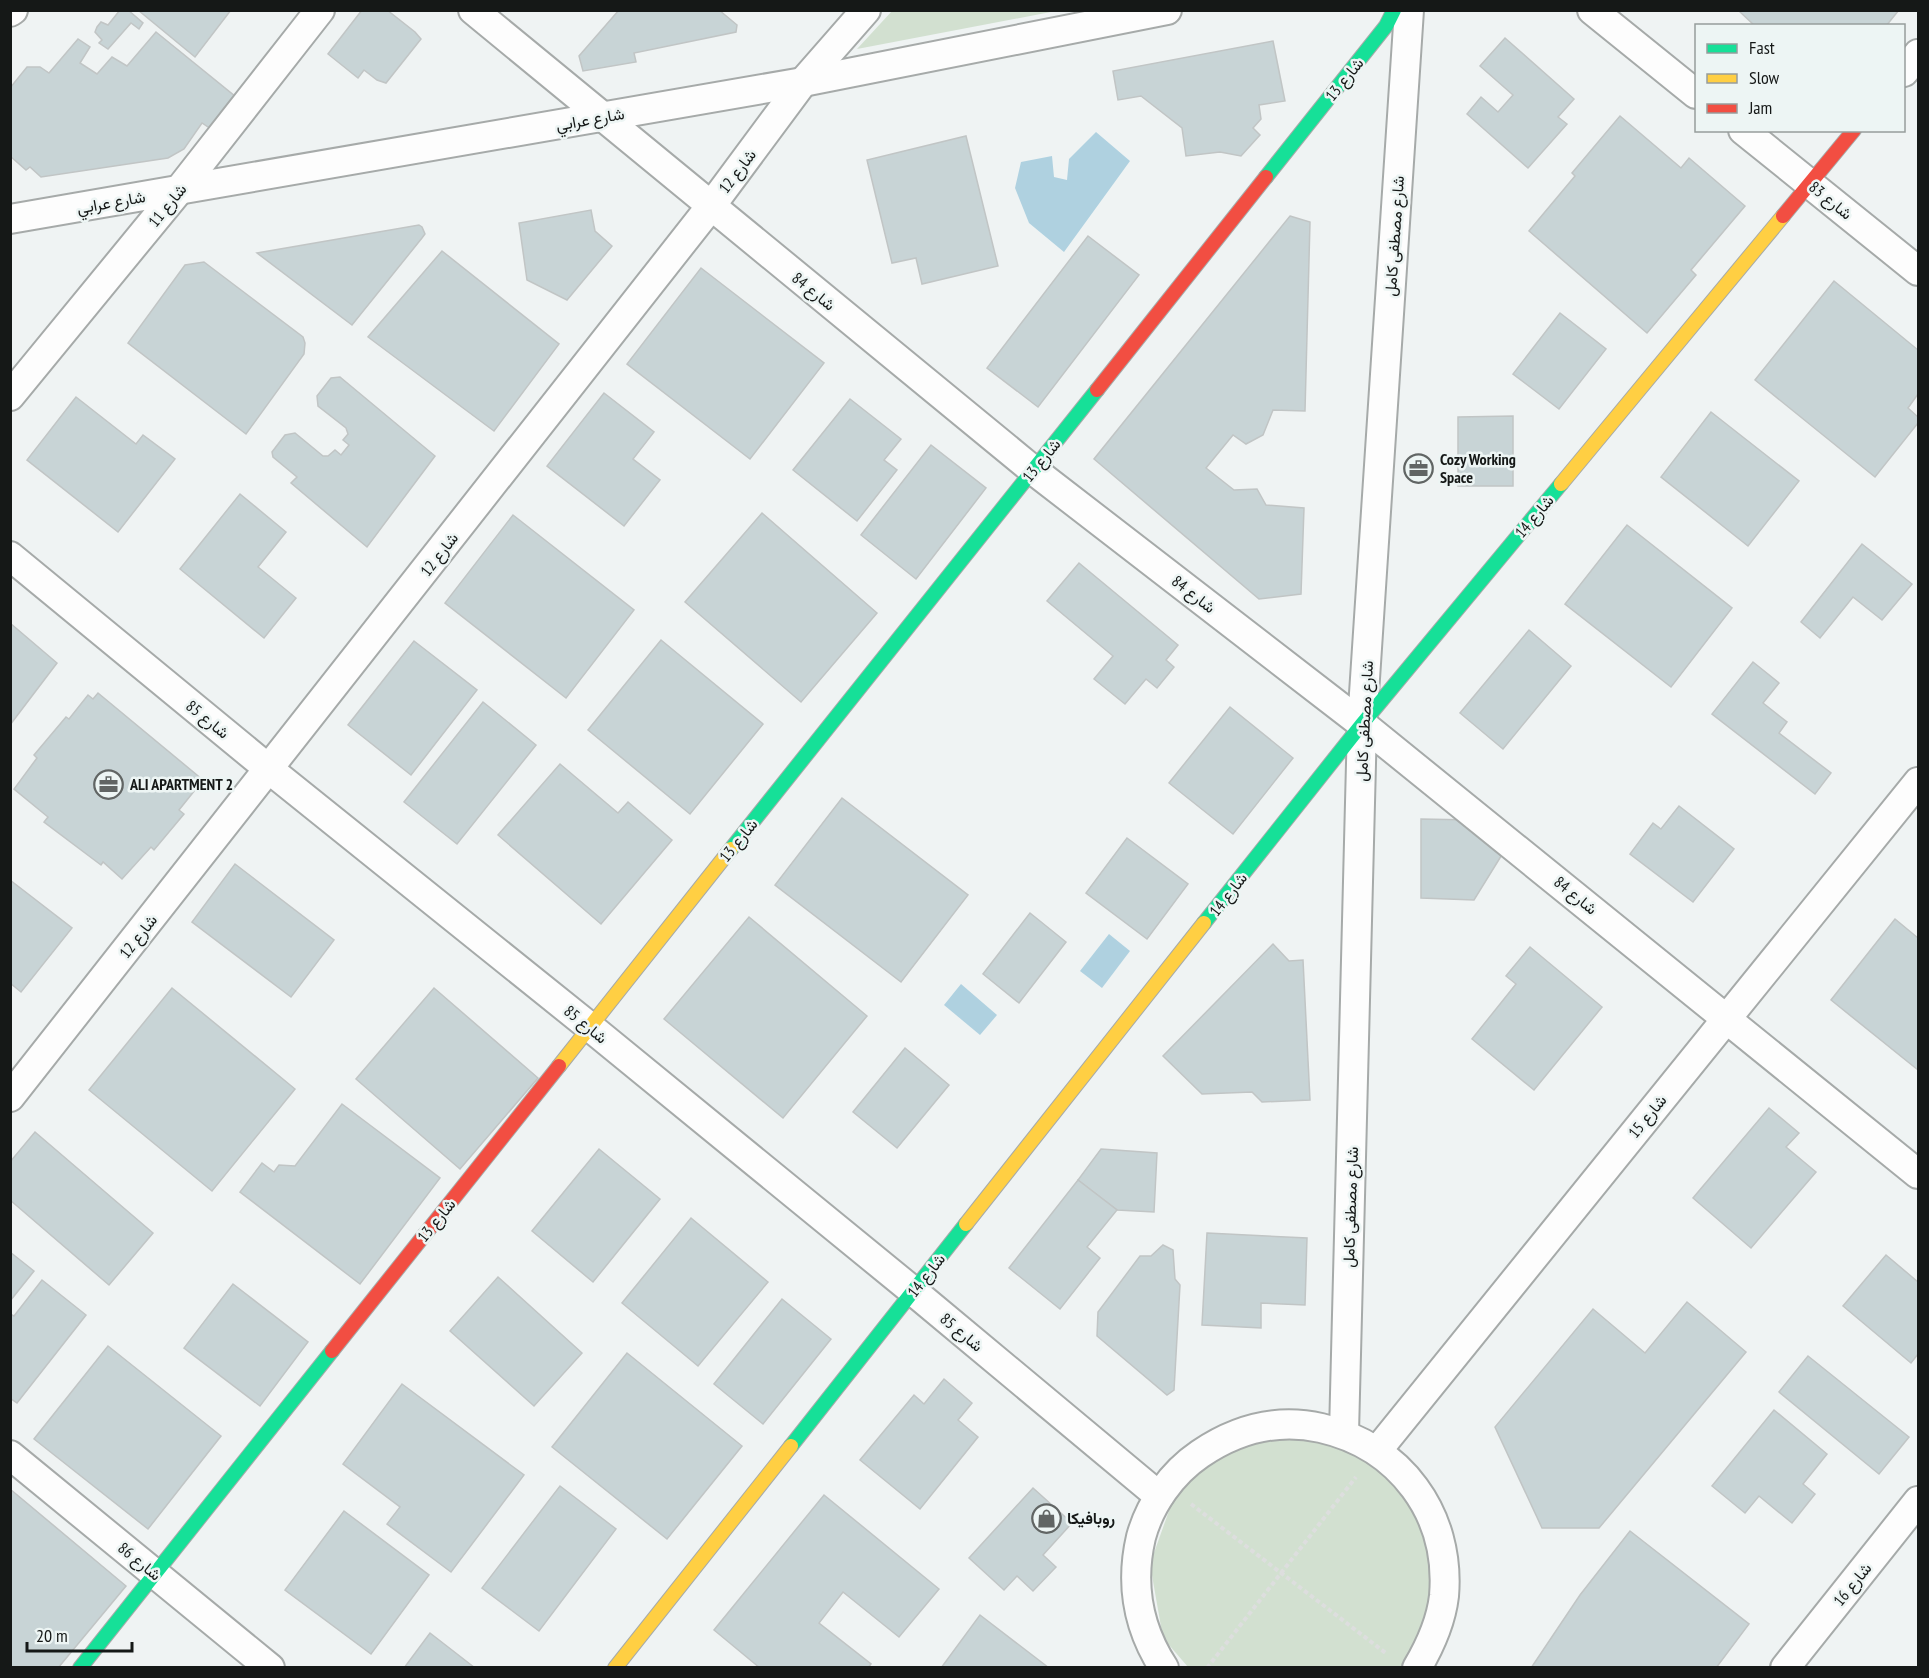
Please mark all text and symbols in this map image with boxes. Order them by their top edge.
legend [1695,24,1905,132]
text: Fast [1749,36,1775,59]
street label: شارع 13 [1321,53,1369,106]
text: Slow [1749,66,1780,89]
text: Jam [1748,96,1772,119]
street label: شارع عرابي [554,103,627,139]
street label: شارع 12 [714,145,762,198]
street label: شارع مصطفى كامل [1380,175,1410,297]
street label: شارع 83 [1804,177,1857,225]
street label: شارع 11 [144,179,192,232]
street label: شارع عرابي [75,186,148,222]
street label: شارع 84 [787,268,840,316]
street label: شارع 13 [1018,434,1066,487]
place label: Cozy Working Space [1440,449,1516,487]
office icon: Cozy Working Space [1403,452,1435,484]
street label: شارع 14 [1510,490,1559,543]
street label: شارع 12 [416,528,464,581]
street label: شارع 84 [1167,571,1220,619]
street label: شارع مصطفى كامل [1351,660,1379,782]
street label: شارع 85 [181,696,234,744]
office icon: ALI APARTMENT 2 [93,768,125,800]
place label: ALI APARTMENT 2 [129,774,233,794]
street label: شارع 13 [715,814,763,867]
street label: شارع 14 [1205,868,1253,921]
street label: شارع 84 [1549,872,1602,920]
street label: شارع 12 [115,910,163,963]
street label: شارع 85 [559,1001,612,1049]
street label: شارع 15 [1624,1090,1672,1143]
street label: شارع مصطفى كامل [1338,1146,1364,1268]
street label: شارع 13 [413,1194,461,1247]
street label: شارع 14 [903,1249,951,1302]
street label: شارع 85 [935,1308,988,1357]
shop icon: روبافيكا [1030,1502,1062,1534]
place label: روبافيكا [1067,1508,1115,1529]
street label: شارع 86 [113,1538,166,1586]
street label: شارع 16 [1829,1558,1877,1611]
scale bar [27,1615,132,1653]
text: 20 m [36,1624,68,1647]

